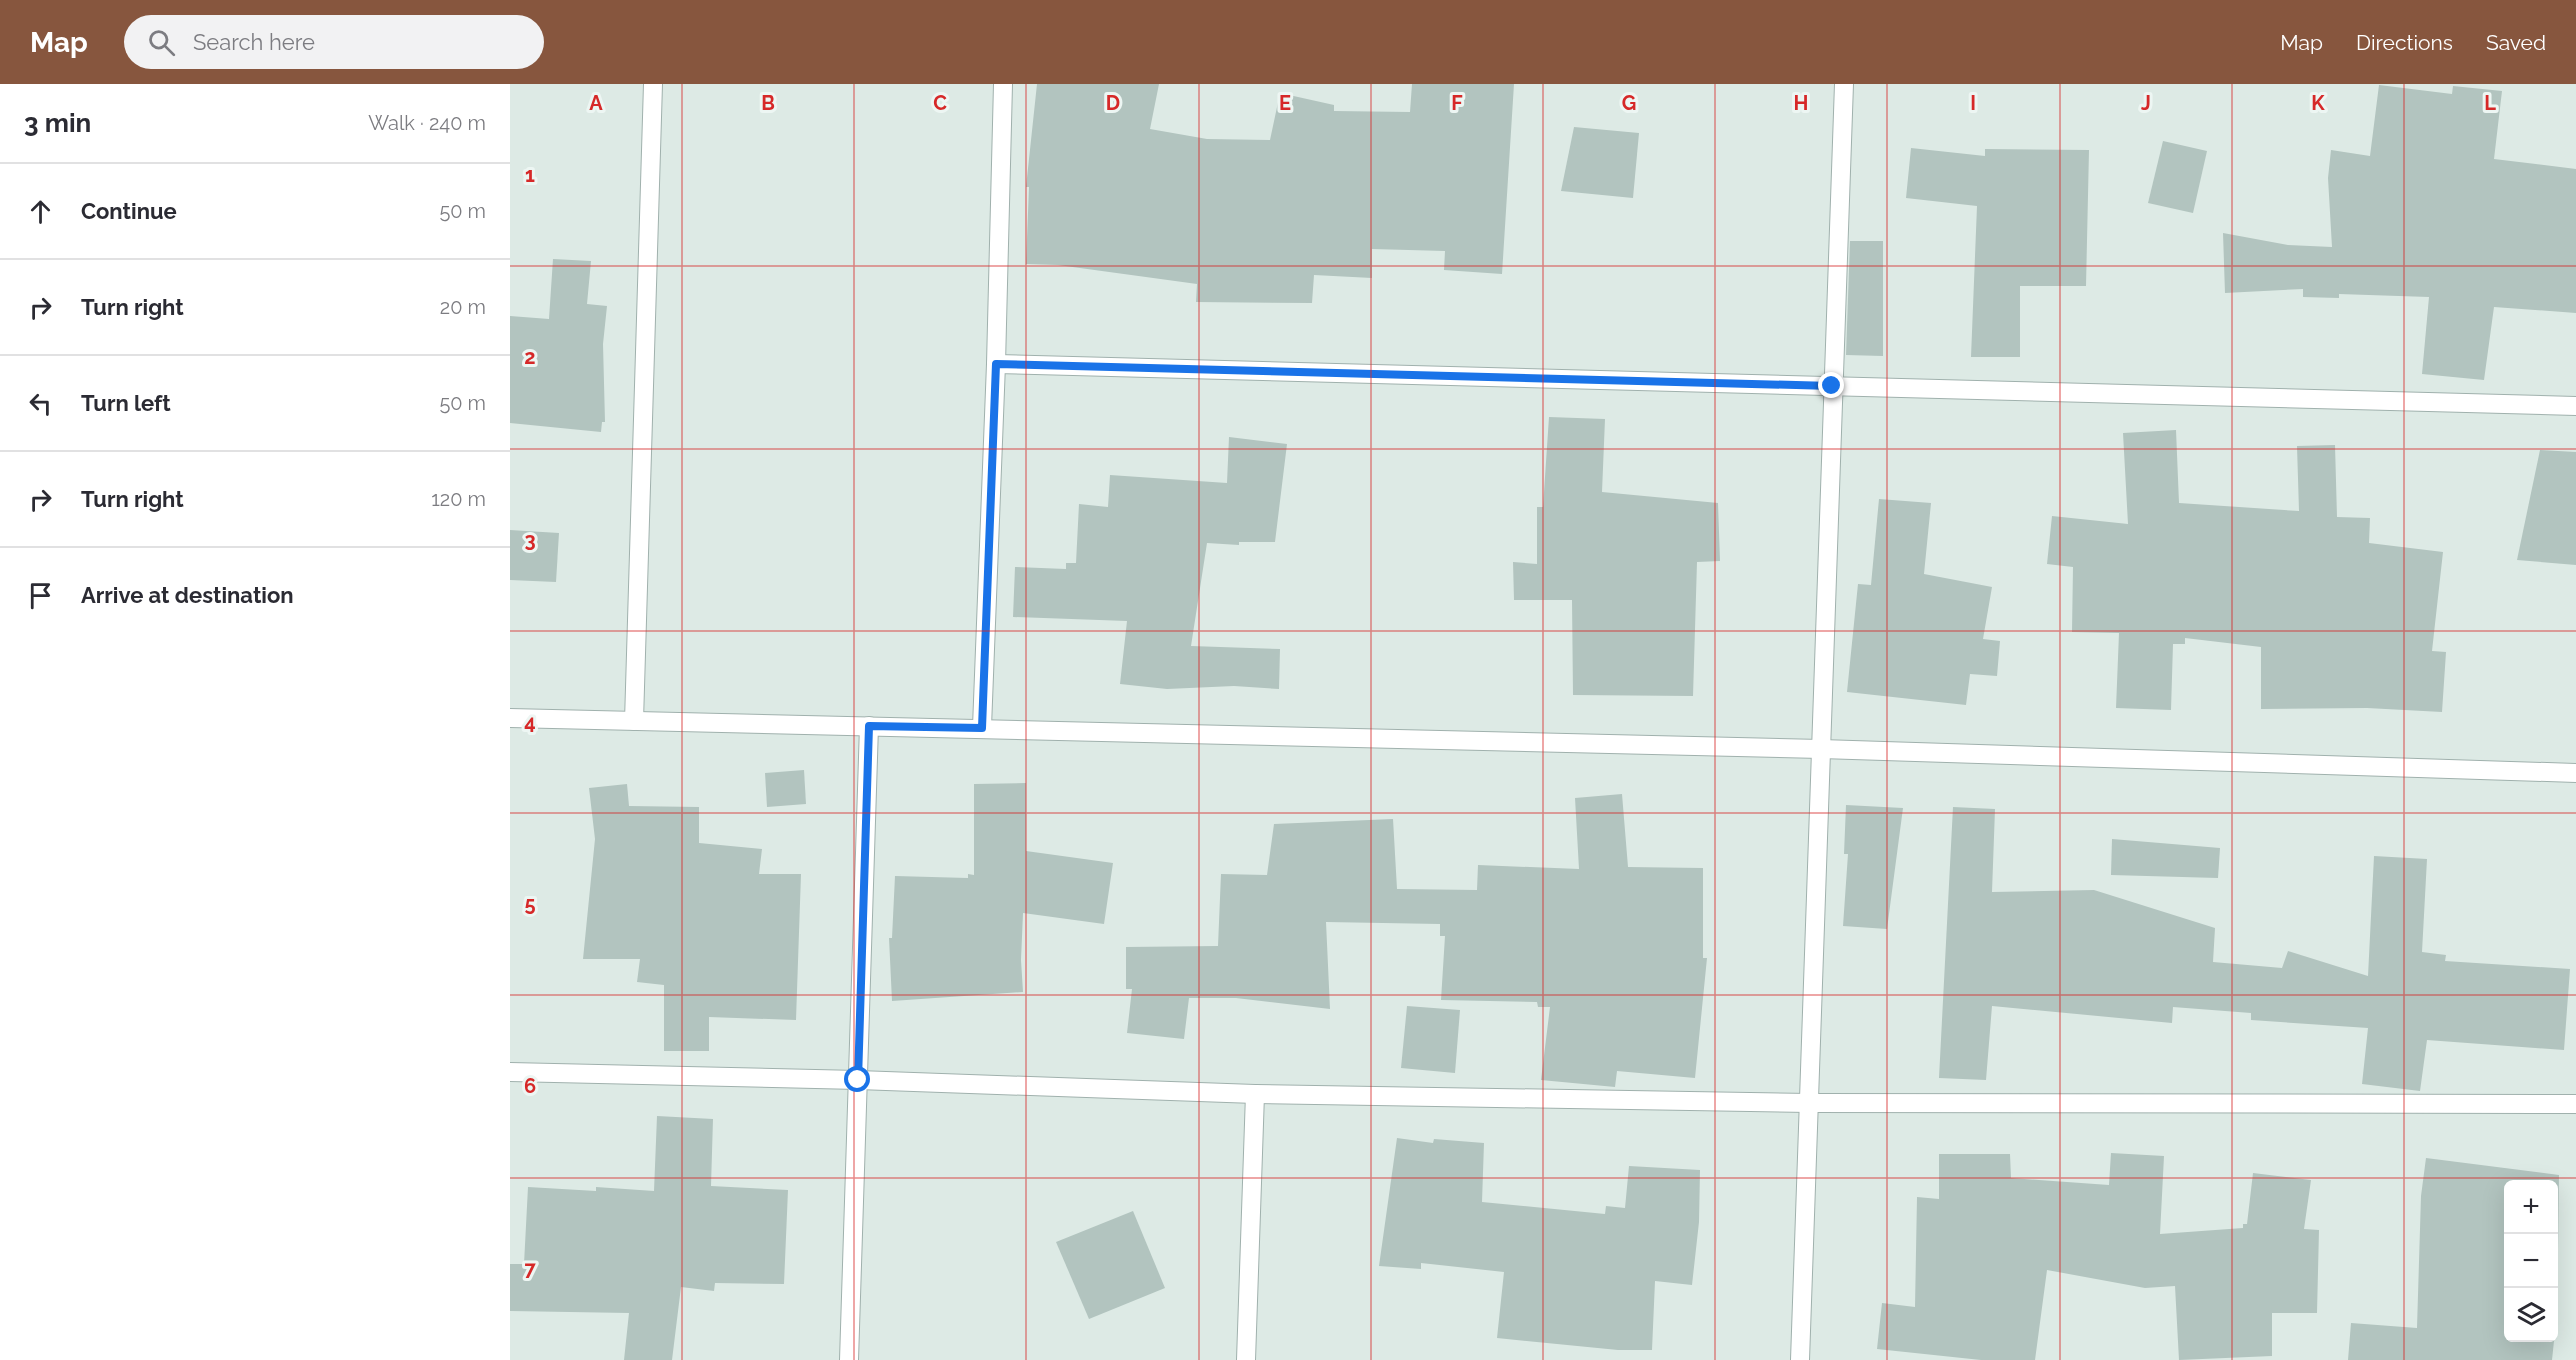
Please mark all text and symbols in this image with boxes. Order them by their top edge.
search box [124,15,544,69]
text: Map [30,26,88,59]
icon: search [145,26,178,59]
text: Search here [193,29,315,55]
text: Map [2280,30,2323,55]
text: Directions [2356,30,2453,55]
text: Saved [2486,30,2546,55]
text: A [589,91,603,115]
text: B [761,91,775,115]
text: C [933,91,947,115]
text: D [1106,91,1120,115]
text: E [1279,91,1291,115]
text: F [1451,91,1463,115]
text: G [1622,91,1636,115]
text: H [1794,91,1808,115]
text: I [1970,91,1976,115]
text: J [2141,91,2151,115]
text: K [2311,91,2325,115]
text: L [2484,91,2496,115]
text: 3 min [24,108,91,138]
text: Walk · 240 m [368,111,486,135]
text: 1 [525,163,535,187]
icon: ahead [24,195,57,228]
text: Continue [81,198,177,224]
text: 50 m [439,199,486,223]
icon: right [24,291,57,324]
text: Turn right [81,294,184,320]
text: 20 m [440,295,486,319]
text: 2 [524,345,536,369]
route end [1818,372,1844,398]
icon: left [24,387,57,420]
text: Turn left [81,390,171,416]
text: 50 m [439,391,486,415]
icon: right [24,483,57,516]
text: Turn right [81,486,184,512]
text: 120 m [431,487,486,511]
text: 3 [524,528,536,552]
icon: arrive [24,579,57,612]
text: Arrive at destination [81,582,294,608]
text: 4 [524,710,536,734]
text: 5 [524,892,536,916]
route start [844,1066,870,1092]
text: 6 [524,1074,536,1098]
map controls [2504,1180,2558,1342]
button: + [2504,1180,2558,1234]
button: − [2504,1234,2558,1288]
text: 7 [524,1257,536,1281]
button: layers [2504,1288,2558,1342]

